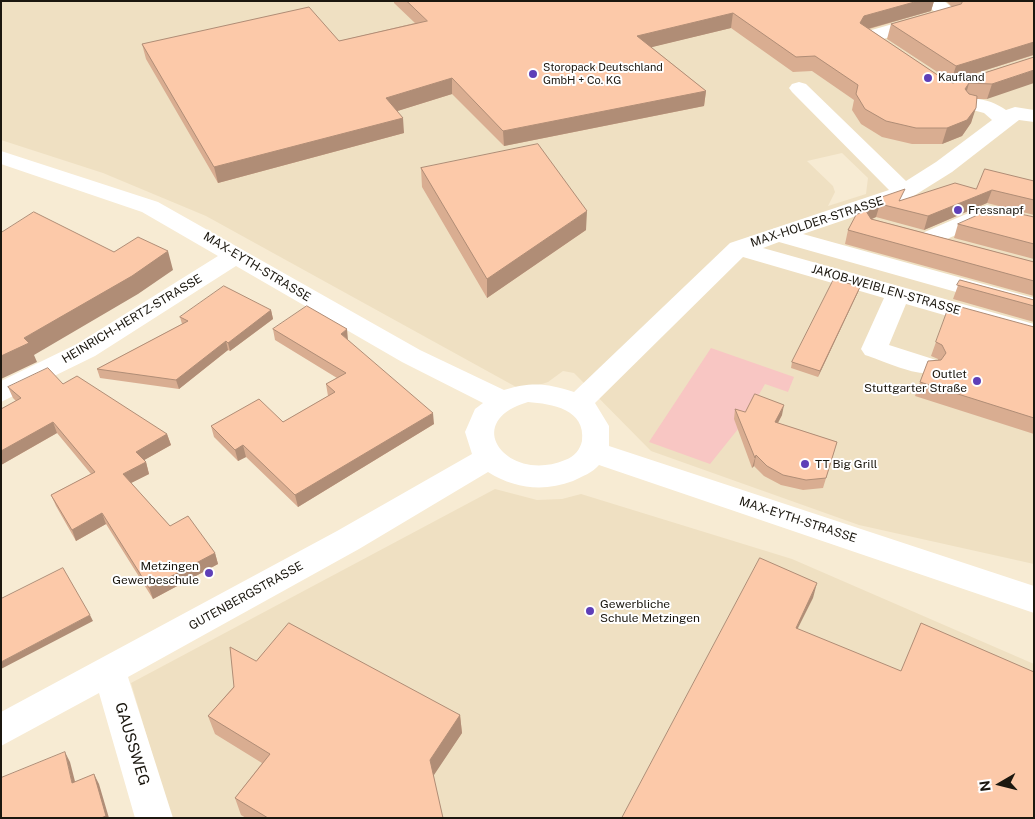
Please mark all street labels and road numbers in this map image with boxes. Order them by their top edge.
street label: MAX-HOLDER-STRASSE [749,194,885,250]
street label: MAX-EYTH-STRASSE [201,229,313,305]
street label: JAKOB-WEIBLEN-STRASSE [810,262,962,318]
street label: HEINRICH-HERTZ-STRASSE [59,271,205,367]
street label: MAX-EYTH-STRASSE [737,494,859,546]
street label: GUTENBERGSTRASSE [186,559,306,633]
street label: GAUSSWEG [111,700,153,788]

